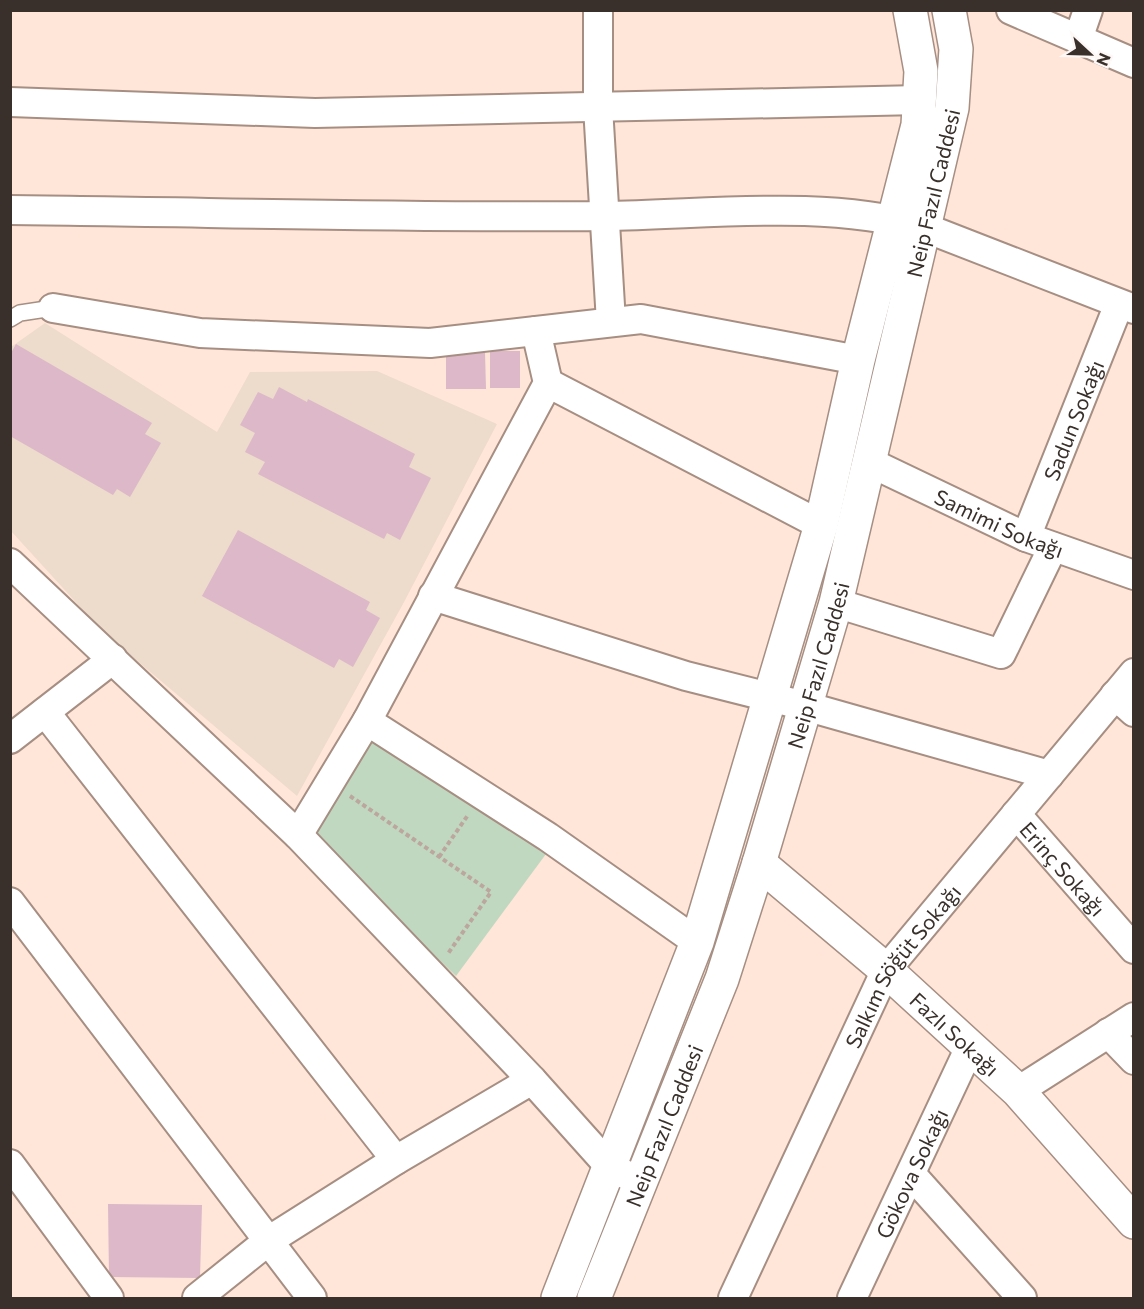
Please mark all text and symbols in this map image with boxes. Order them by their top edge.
north arrow [1060,24,1120,84]
text: N [1093,51,1115,69]
street label: Neip Fazıl Caddesi [900,106,964,279]
street label: Sadun Sokağı [1037,356,1108,484]
street label: Samimi Sokağı [931,483,1067,562]
street label: Neip Fazıl Caddesi [781,579,853,751]
street label: Erinç Sokağı [1016,816,1111,920]
street label: Salkım Söğüt Sokağı [839,879,965,1052]
street label: Fazlı Sokağı [906,986,1005,1080]
street label: Neip Fazıl Caddesi [620,1041,707,1210]
street label: Gökova Sokağı [869,1104,952,1242]

